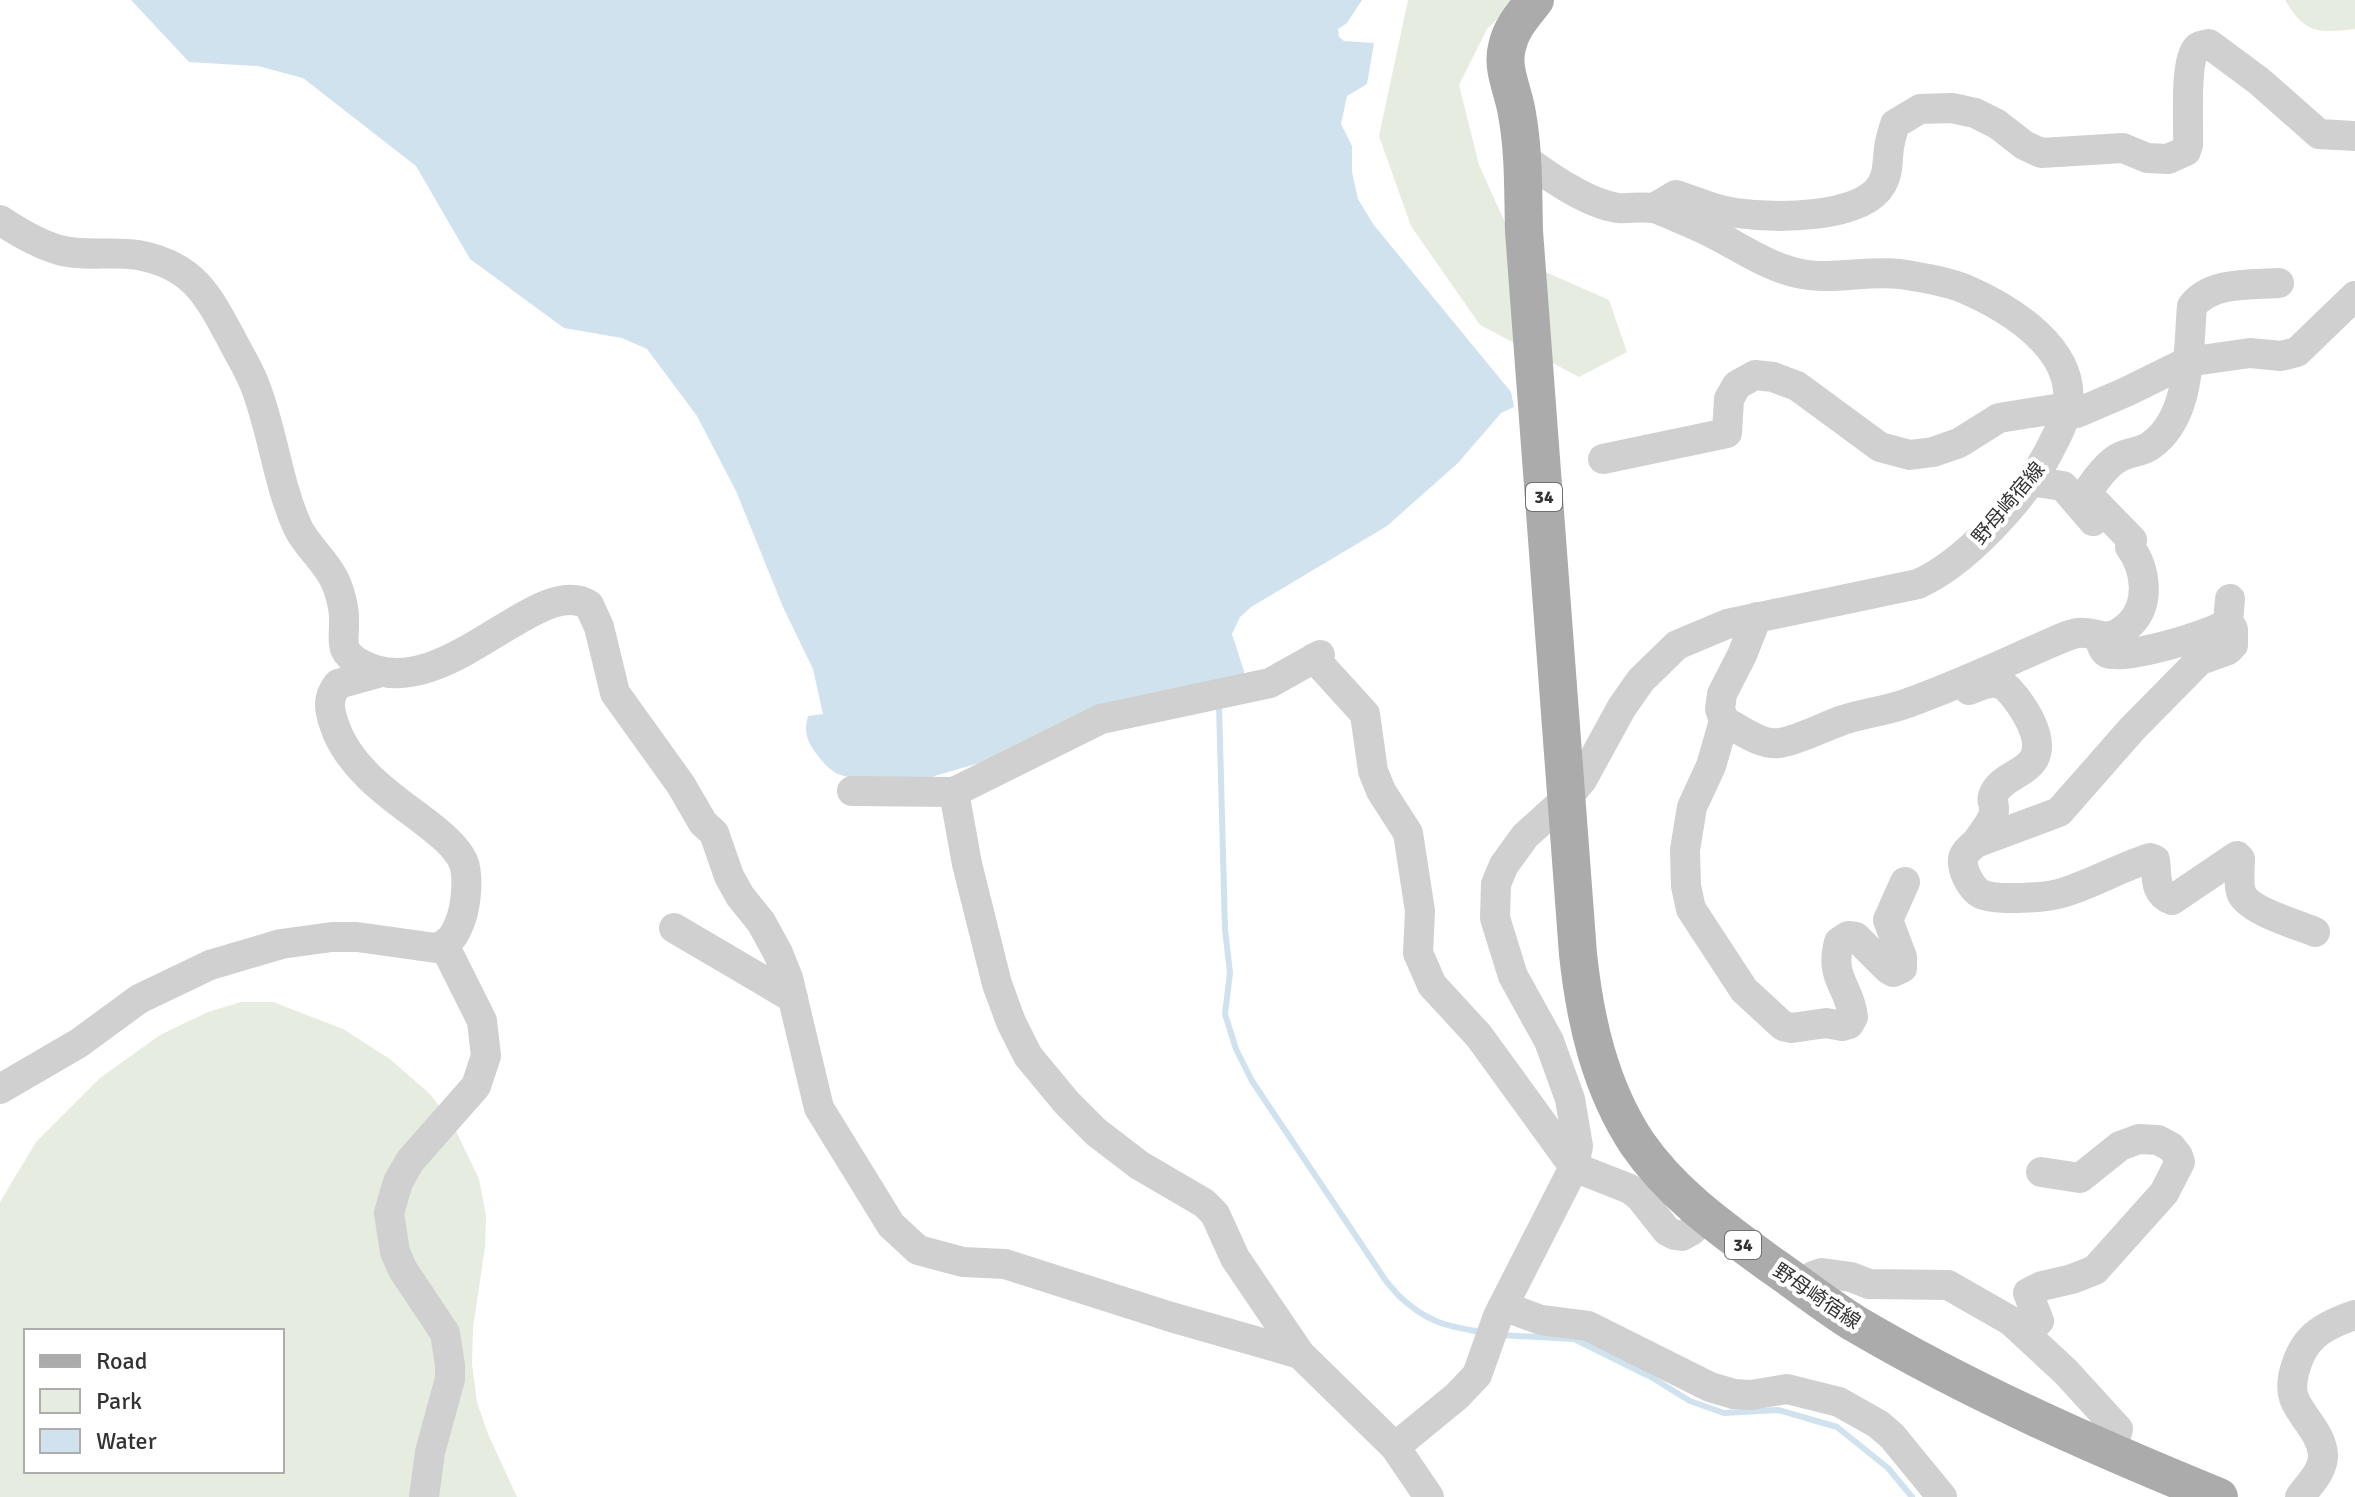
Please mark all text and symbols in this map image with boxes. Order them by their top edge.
street label: 野母崎宿線 [1967,457,2050,550]
road number: 34 [1526,483,1562,511]
road number: 34 [1725,1231,1761,1259]
street label: 野母崎宿線 [1768,1258,1865,1335]
legend [24,1329,284,1473]
text: Road [96,1346,147,1376]
text: Park [96,1386,142,1416]
text: Water [96,1426,157,1456]

